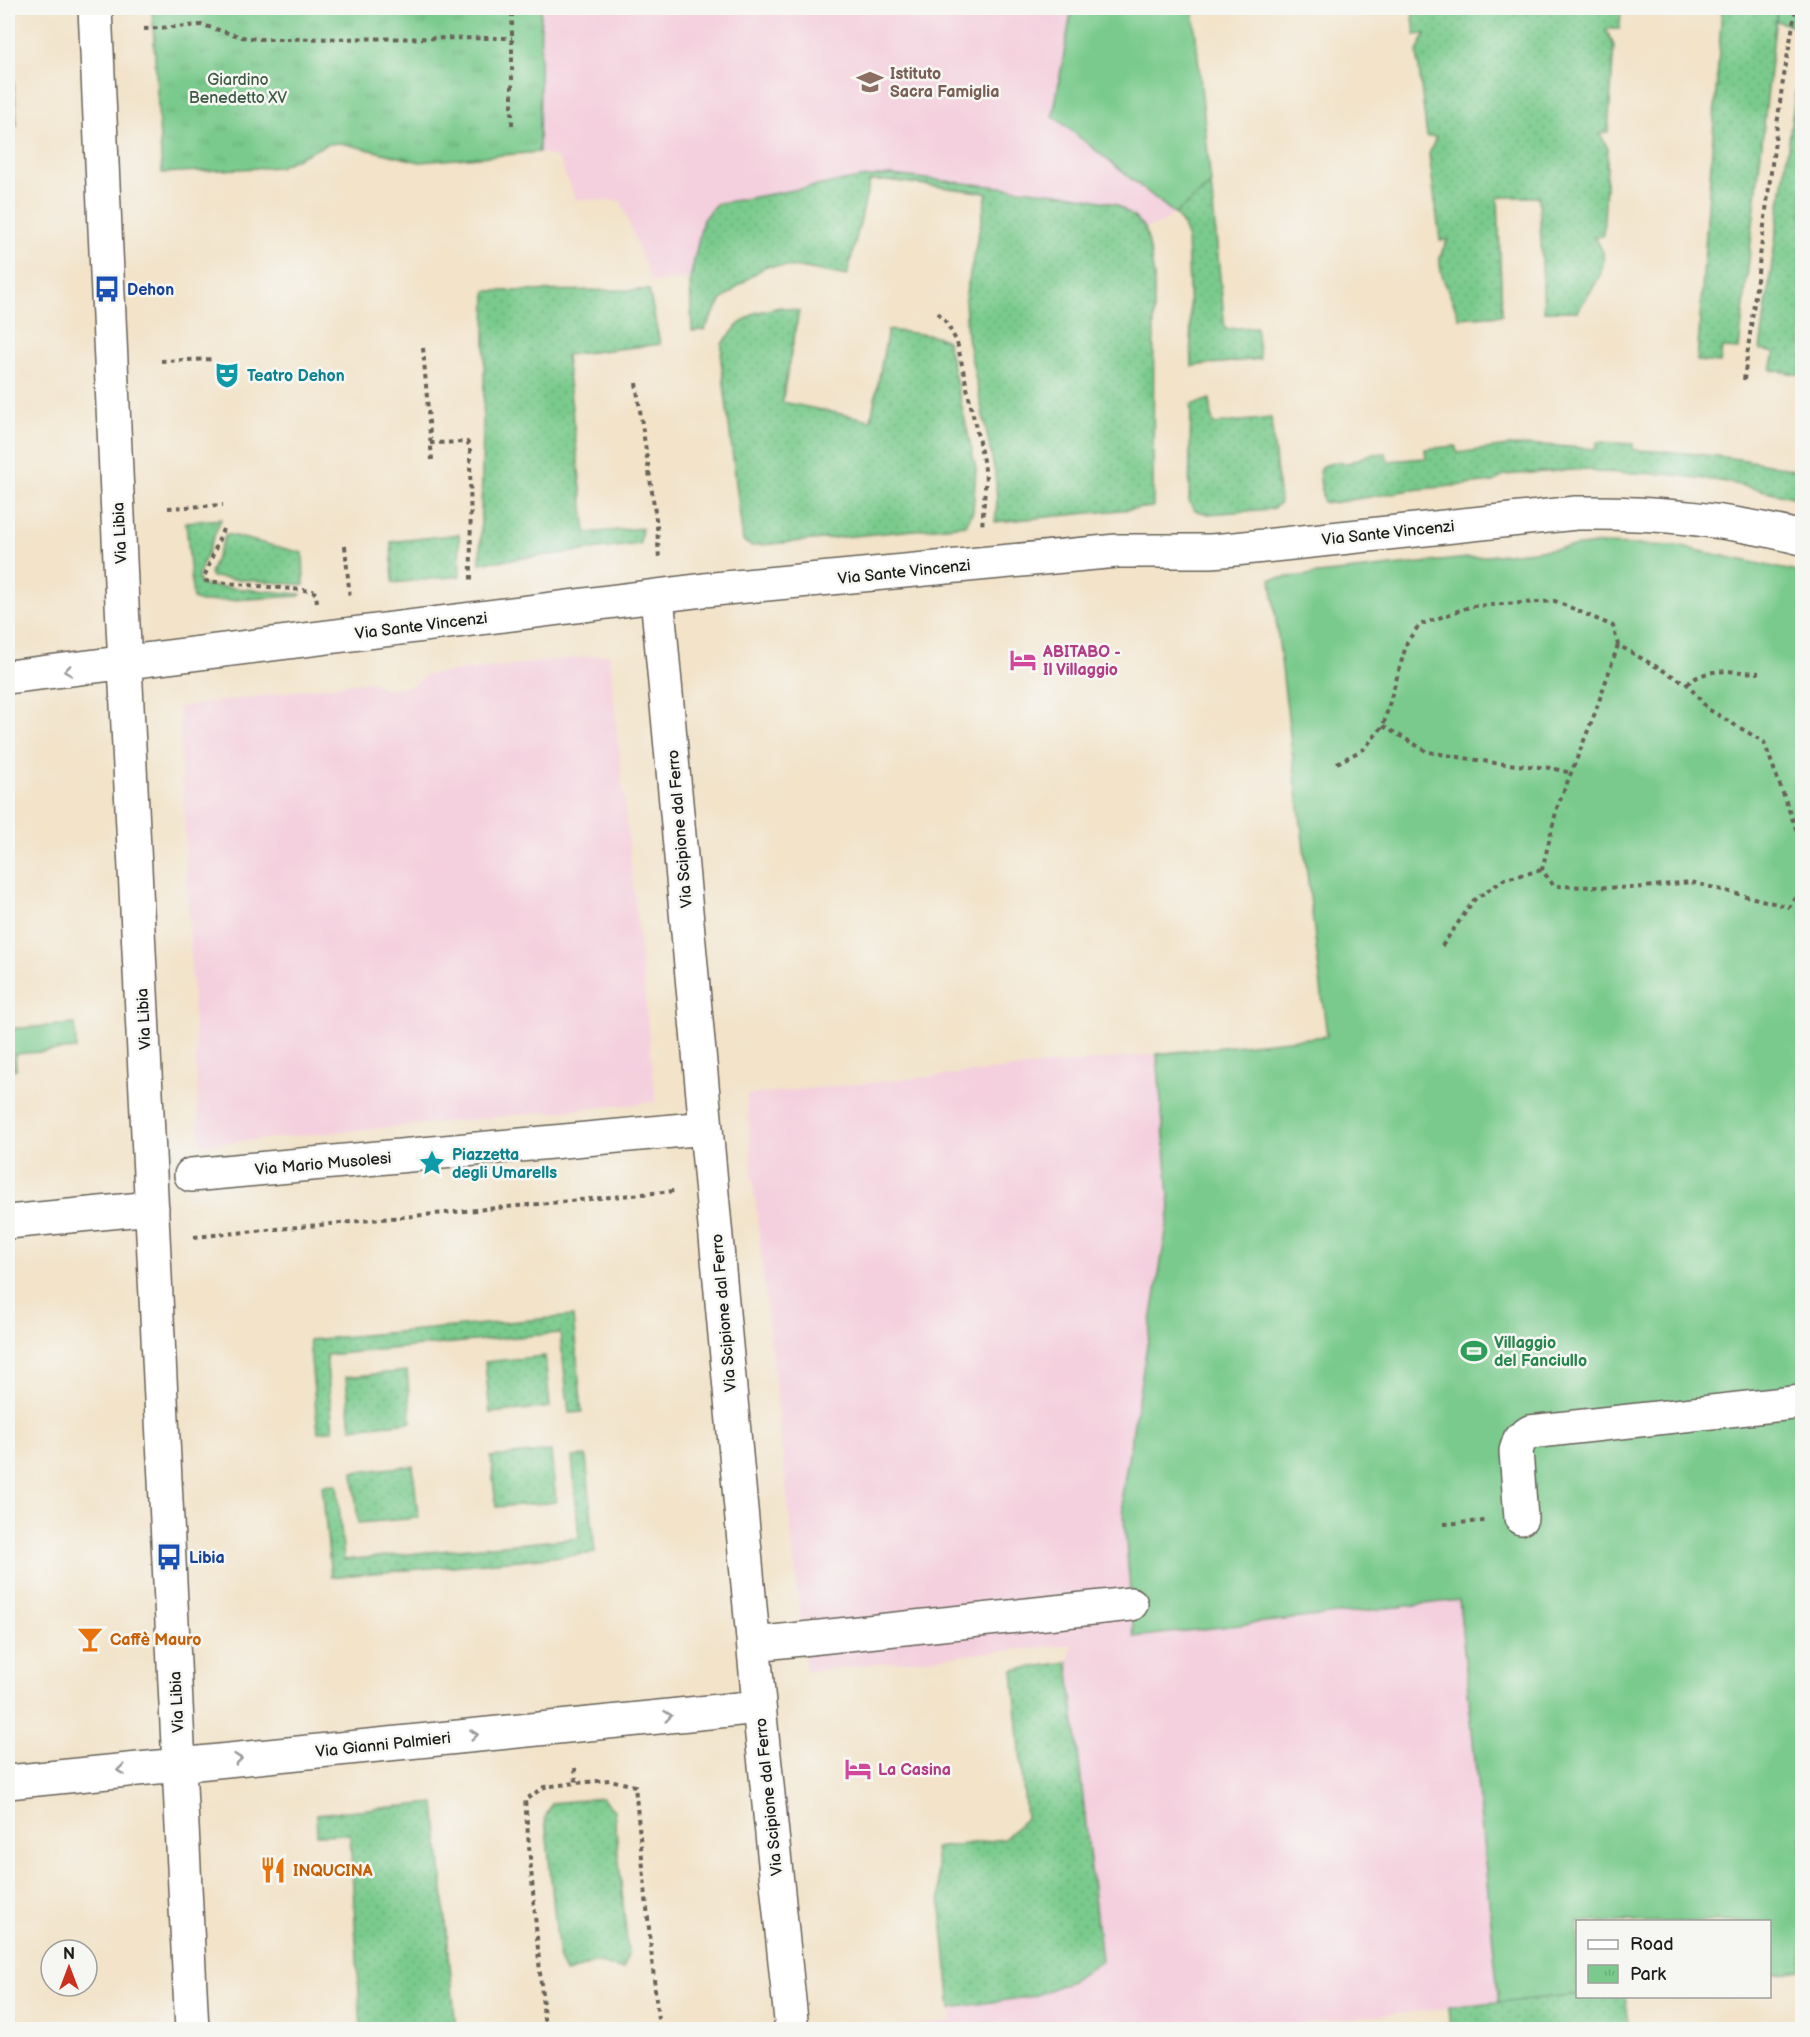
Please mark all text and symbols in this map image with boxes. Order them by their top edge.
place label: Istituto Sacra Famiglia [890,65,999,102]
school or university icon: Istituto Sacra Famiglia [855,67,885,97]
park label: Giardino Benedetto XV [189,71,287,108]
bus stop icon: Dehon [92,274,122,304]
place label: Dehon [127,281,174,300]
theatre icon: Teatro Dehon [212,360,242,390]
place label: Teatro Dehon [247,367,345,386]
street label: Via Libia [109,502,132,564]
street label: Via Sante Vincenzi [1321,517,1455,550]
street label: Via Sante Vincenzi [837,556,971,589]
street label: Via Sante Vincenzi [354,609,488,644]
place label: ABITABO - Il Villaggio [1042,643,1121,680]
hotel icon: ABITABO - Il Villaggio [1008,645,1038,675]
one-way arrow [63,664,72,676]
street label: Via Scipione dal Ferro [664,749,697,909]
street label: Via Libia [133,988,156,1050]
place label: Piazzetta degli Umarells [452,1146,557,1183]
place icon: Piazzetta degli Umarells [417,1148,447,1178]
street label: Via Mario Musolesi [254,1149,392,1180]
street label: Via Scipione dal Ferro [708,1233,741,1393]
place label: Villaggio del Fanciullo [1494,1334,1587,1371]
sports icon: Villaggio del Fanciullo [1459,1336,1489,1366]
bus stop icon: Libia [154,1542,184,1572]
place label: Libia [189,1549,225,1568]
bar icon: Caffè Mauro [75,1624,105,1654]
place label: Caffè Mauro [110,1631,201,1650]
street label: Via Libia [166,1671,189,1733]
one-way arrow [663,1710,672,1723]
street label: Via Scipione dal Ferro [752,1717,787,1877]
street label: Via Gianni Palmieri [315,1729,452,1762]
one-way arrow [469,1729,478,1742]
one-way arrow [233,1753,242,1766]
hotel icon: La Casina [843,1754,873,1784]
place label: La Casina [878,1761,951,1780]
one-way arrow [117,1763,126,1776]
restaurant icon: INQUCINA [258,1855,288,1885]
place label: INQUCINA [293,1862,373,1881]
legend [1576,1920,1771,1998]
text: Road [1630,1934,1674,1955]
north arrow [39,1938,99,1998]
text: N [63,1945,75,1964]
text: Park [1630,1964,1666,1985]

